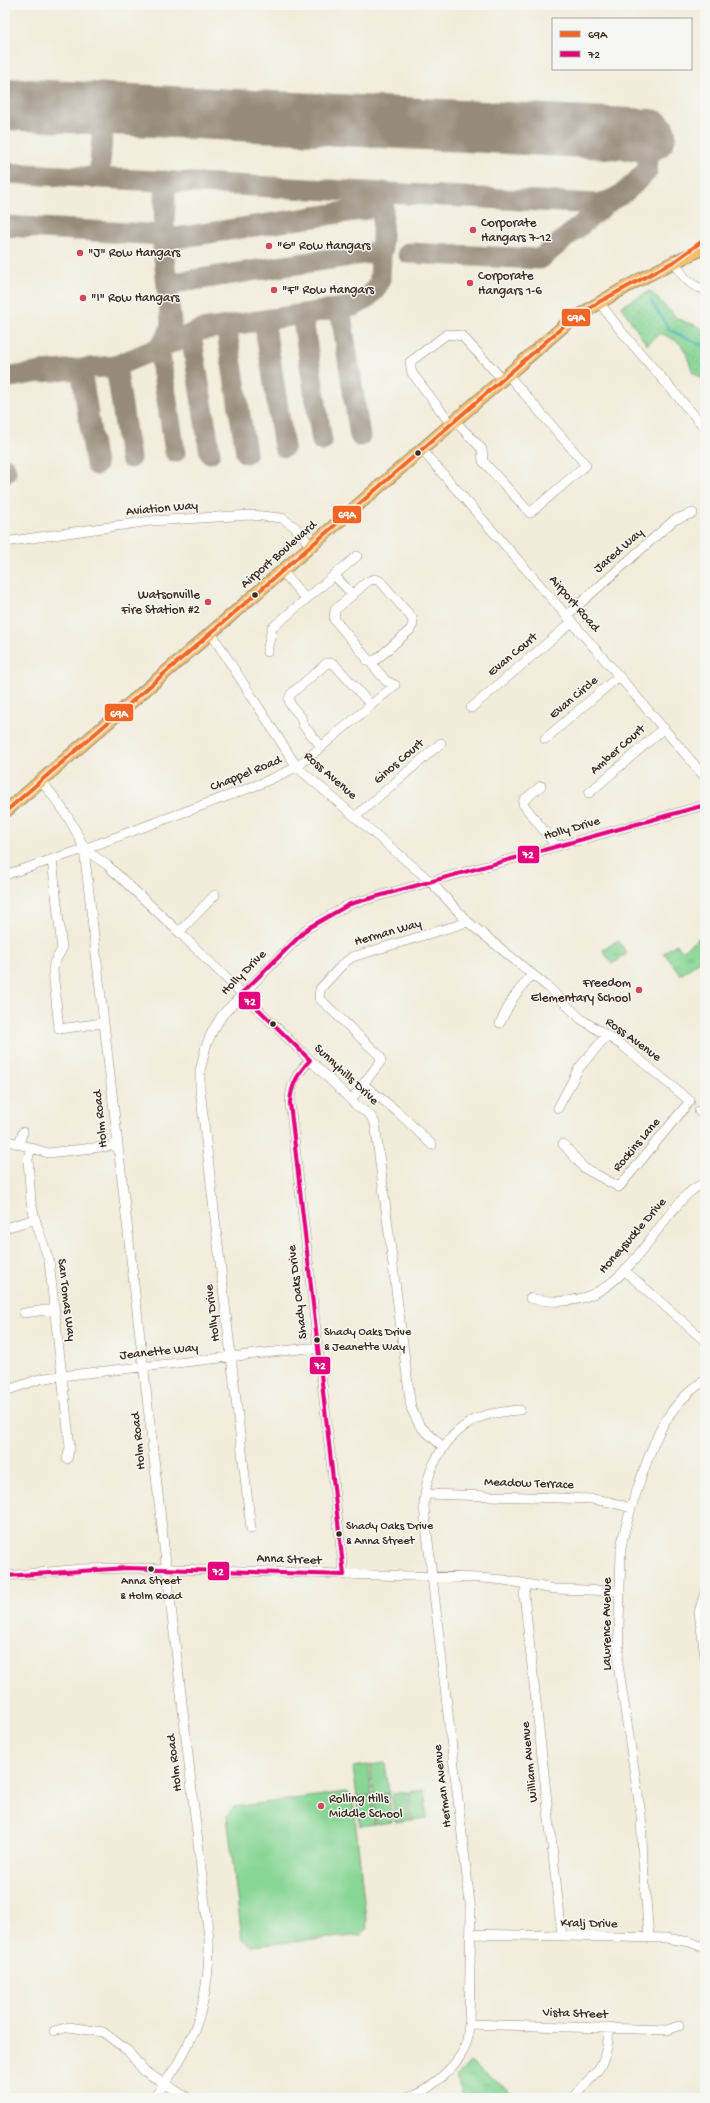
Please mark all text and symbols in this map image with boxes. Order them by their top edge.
legend [552,18,692,70]
text: 69A [588,29,608,43]
text: 72 [587,49,600,63]
place label: Corporate Hangars 7-12 [481,216,552,246]
marker: Corporate Hangars 7-12 [468,225,478,235]
place label: "G" Row Hangars [277,239,372,254]
marker: "G" Row Hangars [264,241,274,251]
place label: "J" Row Hangars [88,246,181,261]
marker: "J" Row Hangars [75,248,85,258]
place label: Corporate Hangars 1-6 [478,269,542,299]
marker: Corporate Hangars 1-6 [465,278,475,288]
place label: "F" Row Hangars [282,283,375,298]
marker: "F" Row Hangars [269,285,279,295]
place label: "I" Row Hangars [91,291,181,306]
marker: "I" Row Hangars [78,293,88,303]
line badge: 69A [561,308,591,327]
text: 69A [567,313,586,325]
unlabelled marker [413,448,423,458]
street label: Aviation Way [125,498,199,520]
line badge: 69A [332,505,362,524]
text: 69A [338,510,357,522]
street label: Airport Boulevard [238,517,321,592]
street label: Jared Way [591,525,647,577]
street label: Airport Road [546,573,603,636]
place label: Watsonville Fire Station #2 [120,588,201,618]
unlabelled marker [250,590,260,600]
marker: Watsonville Fire Station #2 [203,597,213,607]
street label: Evan Court [485,629,542,680]
street label: Evan Circle [547,673,602,723]
line badge: 69A [104,703,134,722]
text: 69A [110,709,129,721]
street label: Amber Court [587,721,650,778]
street label: Ginos Court [371,735,428,788]
street label: Ross Avenue [300,749,360,803]
street label: Chappel Road [208,752,285,795]
street label: Holly Drive [542,814,602,844]
line badge: 72 [517,845,540,864]
text: 72 [521,850,534,862]
street label: Herman Way [353,916,424,950]
street label: Holly Drive [218,947,270,999]
place label: Freedom Elementary School [531,976,631,1006]
marker: Freedom Elementary School [634,985,644,995]
line badge: 72 [238,991,261,1010]
text: 72 [243,997,256,1009]
street label: Ross Avenue [602,1015,664,1065]
unlabelled marker [268,1019,278,1029]
street label: Sunnyhills Drive [311,1041,382,1109]
street label: Holm Road [90,1088,111,1148]
street label: Rockins Lane [610,1115,664,1175]
street label: Honeysuckle Drive [596,1195,670,1277]
street label: Shady Oaks Drive [285,1244,311,1340]
street label: San Tomas Way [53,1258,79,1343]
street label: Holly Drive [202,1283,224,1343]
place label: Shady Oaks Drive & Jeanette Way [324,1326,412,1355]
marker: Shady Oaks Drive & Jeanette Way [312,1335,322,1345]
street label: Jeanette Way [119,1340,200,1364]
line badge: 72 [309,1356,331,1375]
text: 72 [313,1361,326,1373]
street label: Holm Road [128,1410,149,1470]
street label: Meadow Terrace [484,1475,574,1493]
place label: Shady Oaks Drive & Anna Street [346,1520,434,1549]
marker: Shady Oaks Drive & Anna Street [334,1529,344,1539]
street label: Anna Street [256,1551,323,1569]
line badge: 72 [207,1561,230,1581]
marker: Anna Street & Holm Road [146,1564,156,1574]
text: 72 [211,1567,224,1579]
place label: Anna Street & Holm Road [120,1575,183,1604]
street label: Lawrence Avenue [600,1577,615,1670]
street label: William Avenue [518,1721,542,1803]
street label: Holm Road [164,1732,186,1793]
street label: Herman Avenue [430,1743,456,1828]
place label: Rolling Hills Middle School [329,1792,403,1822]
marker: Rolling Hills Middle School [316,1801,326,1811]
street label: Kralj Drive [560,1916,618,1932]
street label: Vista Street [541,2005,609,2023]

